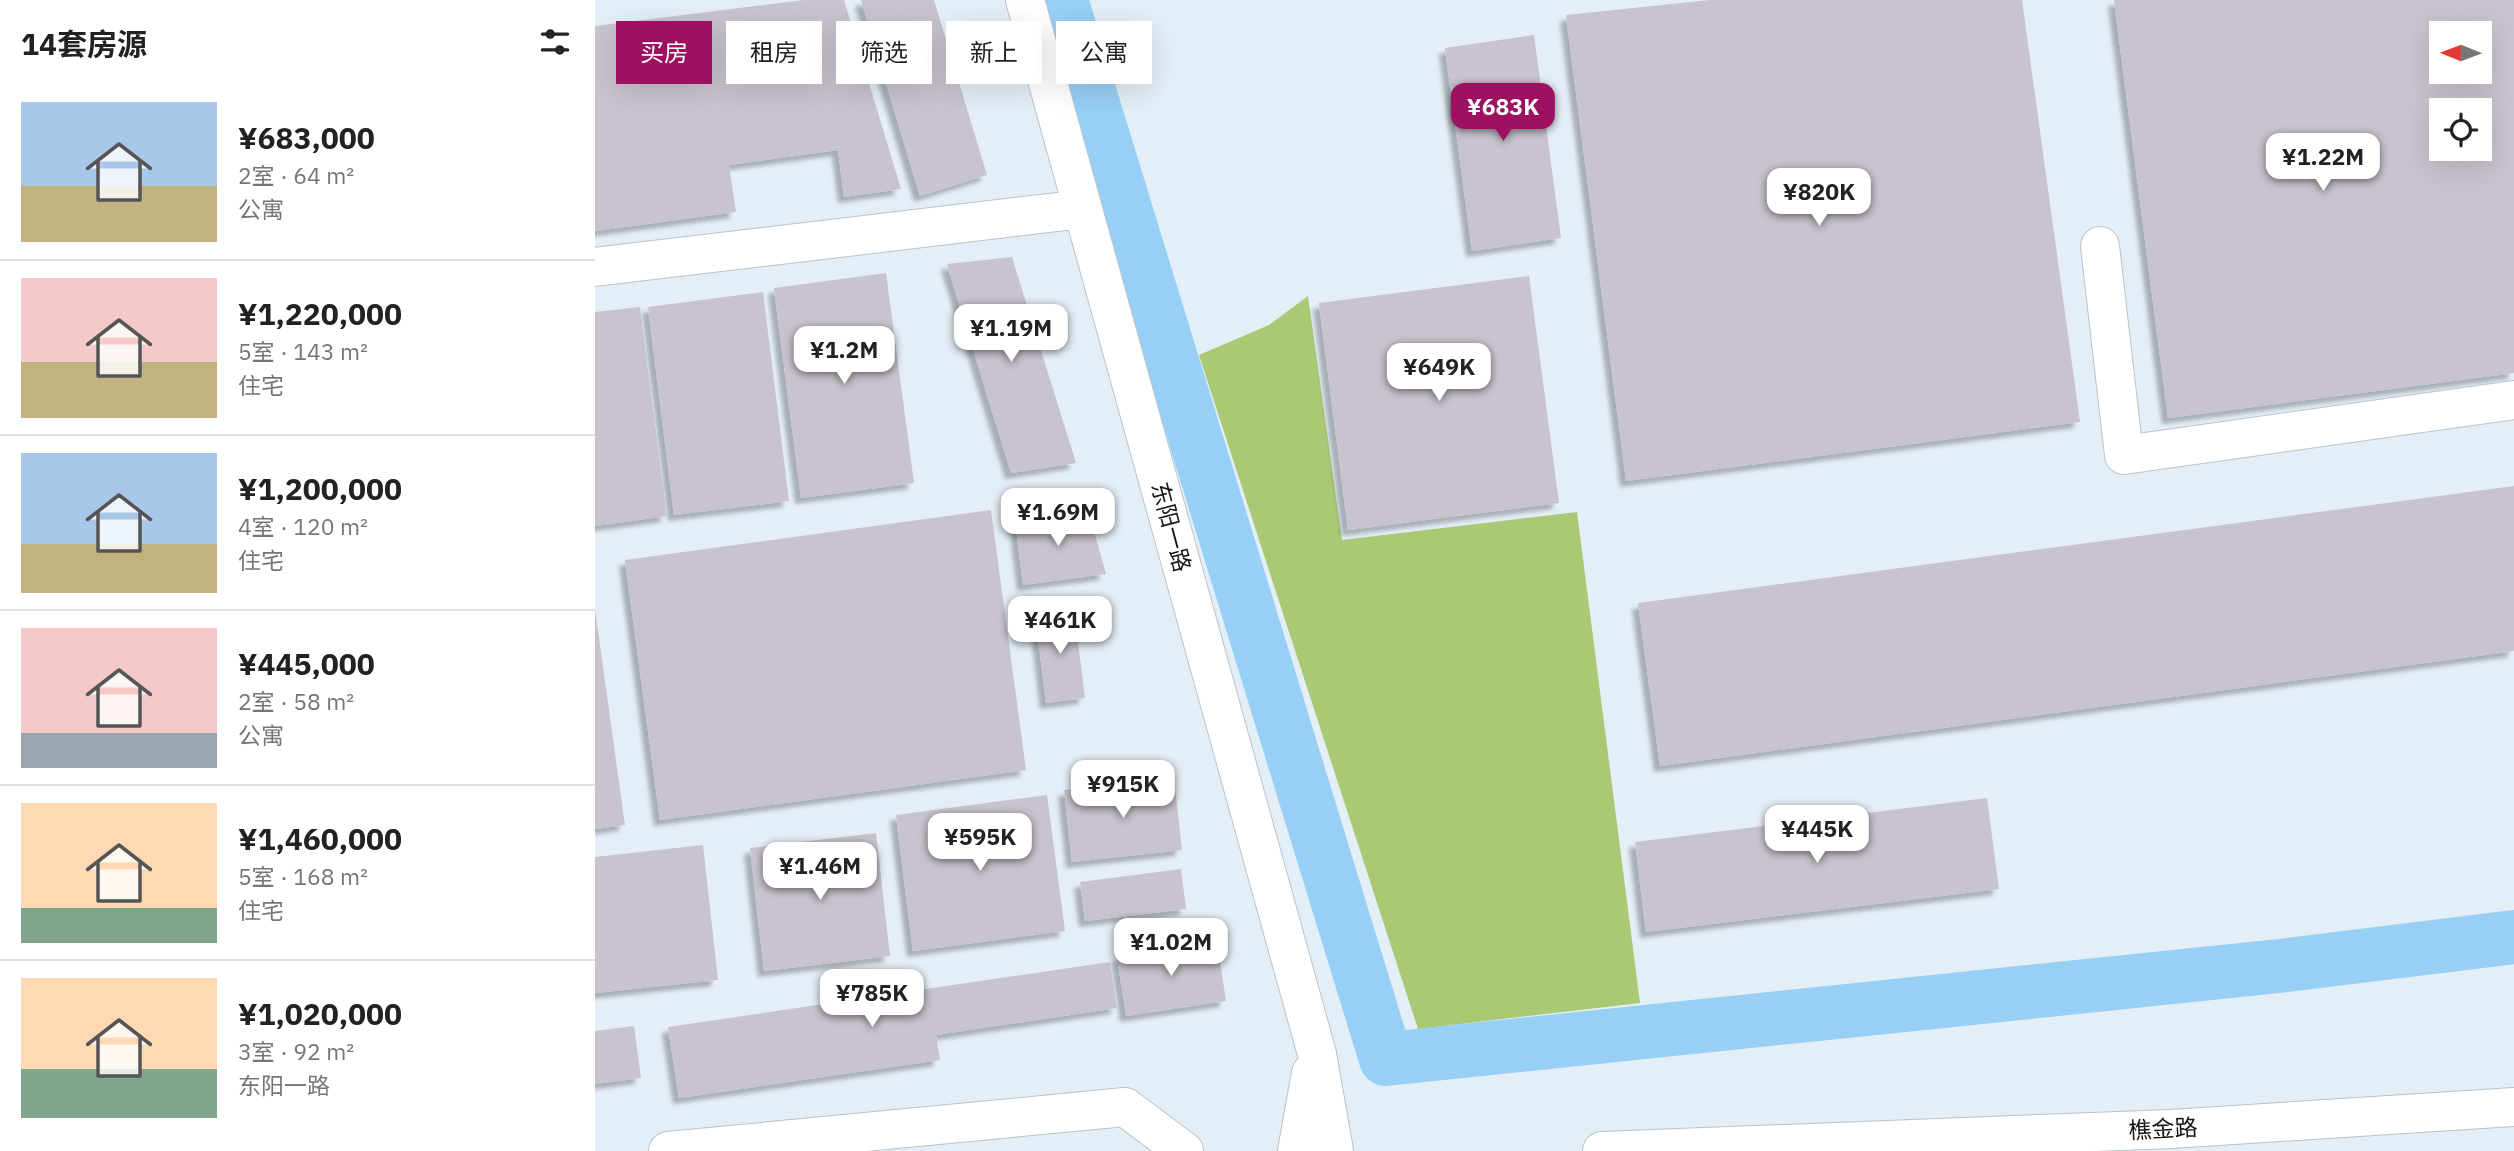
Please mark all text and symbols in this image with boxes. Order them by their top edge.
chip: 买房 [616,21,712,84]
chip: 租房 [726,21,822,84]
chip: 筛选 [836,21,932,84]
chip: 新上 [946,21,1042,84]
chip: 公寓 [1056,21,1152,84]
north arrow [2429,21,2492,84]
map controls [2429,21,2492,161]
icon: filters [536,23,574,61]
text: 14套房源 [21,24,147,63]
pin: ¥683K [1454,83,1552,143]
text: ¥683K [1467,91,1539,121]
button: locate [2429,98,2492,161]
text: ¥683,000 [238,118,375,157]
icon: home [77,130,161,214]
pin: ¥1.22M [2266,134,2380,193]
text: ¥1.22M [2282,141,2364,171]
text: 2室 · 64 m² [238,160,354,190]
pin: ¥820K [1770,168,1868,228]
text: ¥820K [1783,176,1855,206]
text: 公寓 [238,194,284,224]
text: ¥1,220,000 [238,294,402,333]
pin: ¥1.19M [954,304,1068,364]
icon: home [77,306,161,390]
text: ¥1.19M [970,312,1052,342]
pin: ¥1.2M [795,326,893,386]
text: ¥1.2M [810,334,878,364]
text: 5室 · 143 m² [238,336,368,366]
pin: ¥649K [1390,344,1488,403]
text: ¥649K [1403,351,1475,381]
text: 住宅 [238,370,284,400]
text: ¥1,200,000 [238,469,402,508]
street label: 东阳一路 [1146,478,1198,575]
icon: home [77,481,161,565]
pin: ¥1.69M [1001,489,1115,548]
text: ¥1.69M [1017,496,1099,526]
text: 4室 · 120 m² [238,511,368,541]
text: 住宅 [238,545,284,575]
pin: ¥461K [1011,596,1109,656]
text: ¥461K [1024,604,1096,634]
text: ¥445,000 [238,644,375,683]
icon: home [77,656,161,740]
text: 2室 · 58 m² [238,686,354,716]
text: 公寓 [238,720,284,750]
pin: ¥915K [1074,760,1172,820]
text: ¥915K [1087,768,1159,798]
pin: ¥445K [1768,806,1866,865]
text: ¥445K [1781,813,1853,843]
pin: ¥595K [931,814,1029,873]
text: ¥1,460,000 [238,819,402,858]
text: ¥595K [944,821,1016,851]
icon: home [77,831,161,915]
pin: ¥1.46M [763,842,877,902]
text: ¥1.46M [779,850,861,880]
text: 5室 · 168 m² [238,861,368,891]
text: 住宅 [238,895,284,925]
pin: ¥1.02M [1114,918,1228,978]
text: ¥1.02M [1130,926,1212,956]
pin: ¥785K [823,970,921,1029]
text: ¥785K [836,977,908,1007]
text: ¥1,020,000 [238,994,402,1033]
icon: home [77,1006,161,1090]
text: 3室 · 92 m² [238,1036,354,1066]
text: 东阳一路 [238,1070,330,1100]
street label: 樵金路 [2128,1111,2198,1145]

